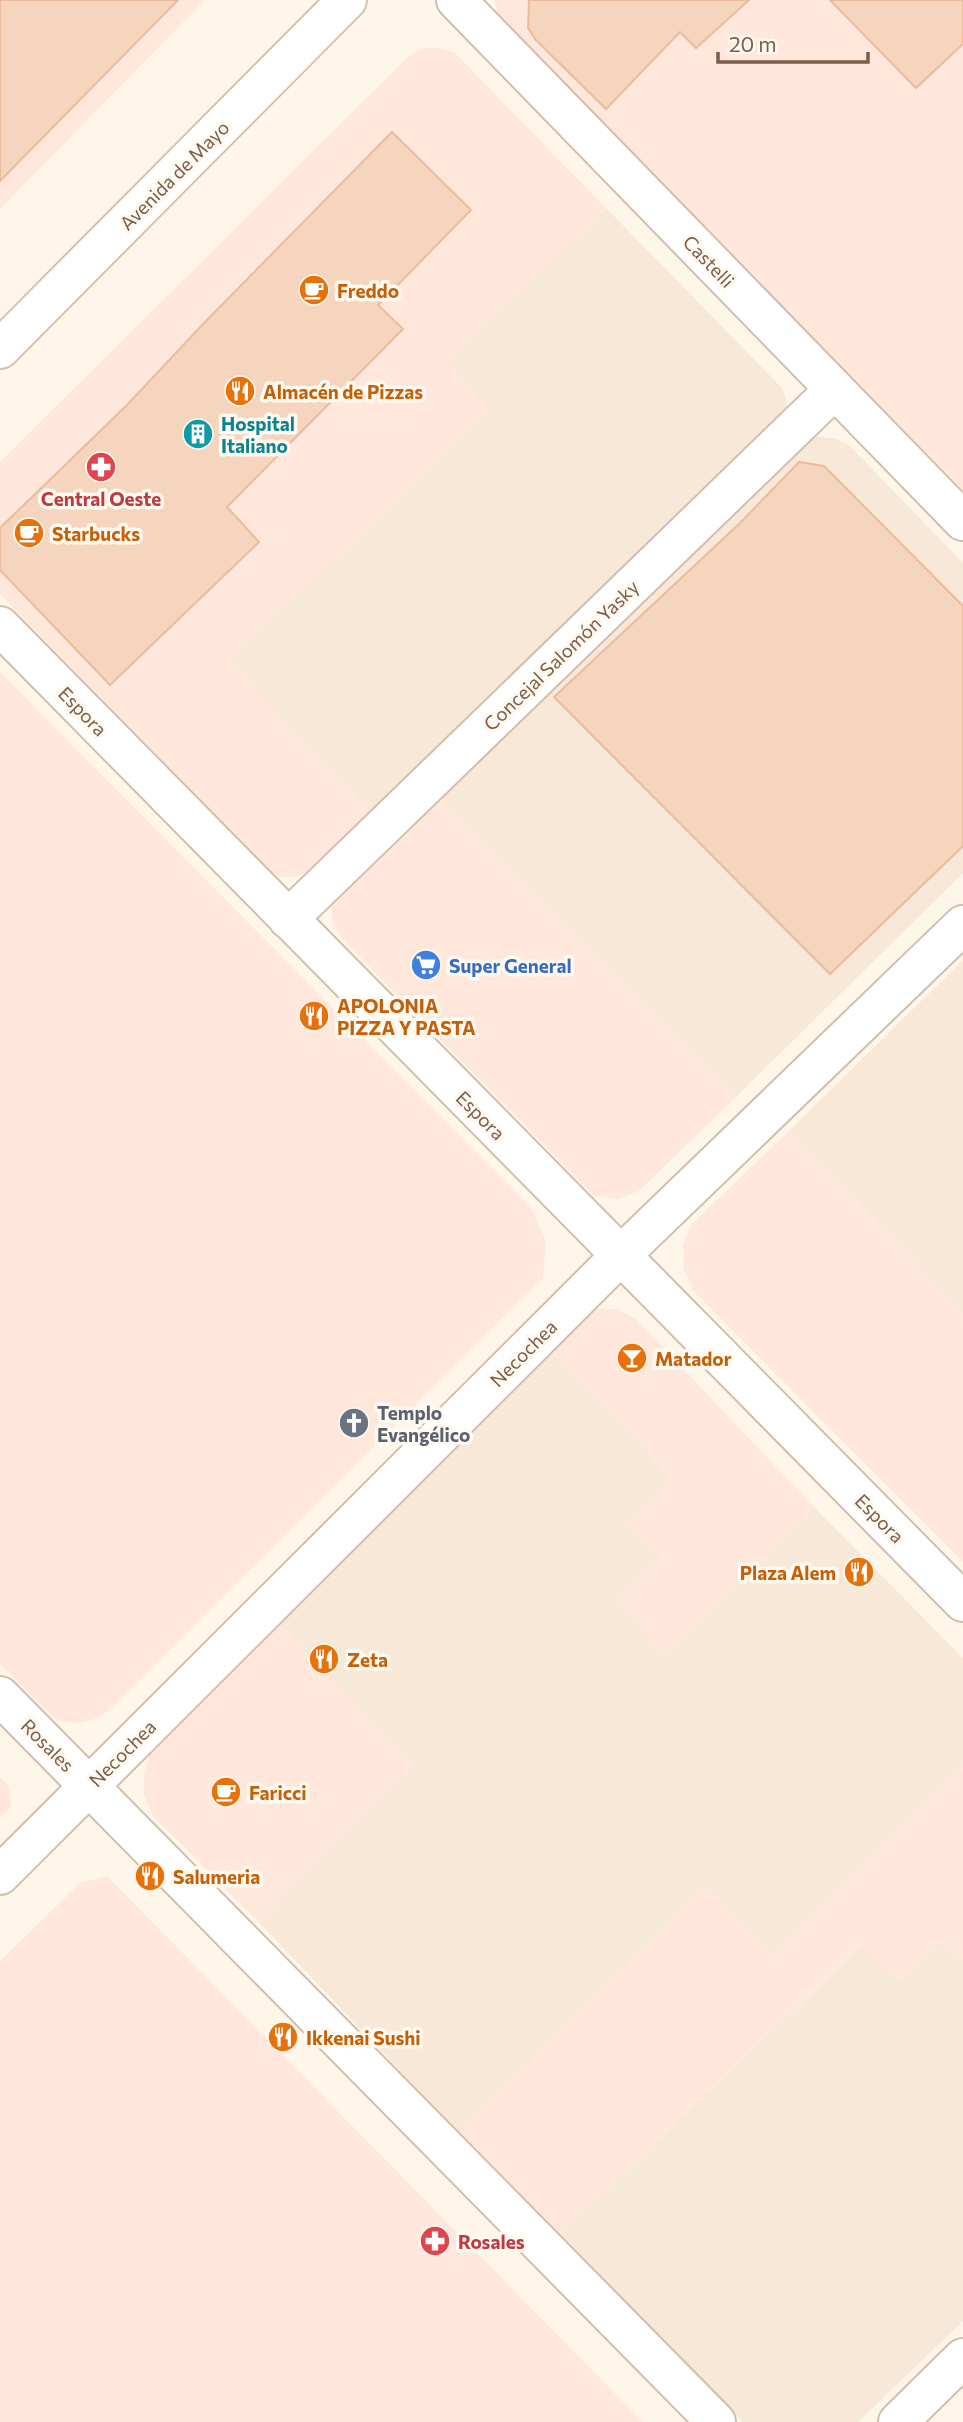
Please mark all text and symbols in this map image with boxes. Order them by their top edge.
scale bar [718,21,869,65]
text: 20 m [729,31,777,56]
street label: Avenida de Mayo [114,115,234,235]
street label: Castelli [679,230,739,292]
cafe icon: Freddo [297,273,331,307]
place label: Freddo [337,279,399,302]
restaurant icon: Almacén de Pizzas [223,374,257,408]
place label: Almacén de Pizzas [263,380,423,403]
place label: Hospital Italiano [221,412,295,457]
building icon: Hospital Italiano [181,417,215,451]
pharmacy icon: Central Oeste [84,450,118,484]
place label: Central Oeste [41,487,161,510]
cafe icon: Starbucks [12,516,46,550]
place label: Starbucks [52,522,140,545]
street label: Concejal Salomón Yasky [479,575,643,735]
street label: Espora [54,681,112,741]
supermarket icon: Super General [409,948,443,982]
place label: Super General [449,954,572,977]
place label: APOLONIA PIZZA Y PASTA [337,994,476,1039]
restaurant icon: APOLONIA PIZZA Y PASTA [297,999,331,1033]
street label: Espora [452,1086,510,1144]
street label: Necochea [485,1315,561,1391]
bar icon: Matador [615,1341,649,1375]
place label: Matador [655,1347,732,1370]
place label: Templo Evangélico [377,1401,470,1446]
church icon: Templo Evangélico [337,1406,371,1440]
street label: Espora [851,1489,909,1547]
restaurant icon: Plaza Alem [842,1555,876,1589]
place label: Plaza Alem [740,1561,836,1584]
restaurant icon: Zeta [307,1642,341,1676]
place label: Zeta [347,1648,388,1671]
street label: Rosales [17,1714,79,1776]
street label: Necochea [84,1715,160,1791]
cafe icon: Faricci [209,1775,243,1809]
place label: Faricci [249,1781,306,1804]
restaurant icon: Salumeria [133,1859,167,1893]
place label: Salumeria [173,1865,260,1888]
restaurant icon: Ikkenai Sushi [266,2020,300,2054]
place label: Ikkenai Sushi [306,2026,421,2049]
pharmacy icon: Rosales [418,2224,452,2258]
place label: Rosales [458,2230,525,2253]

